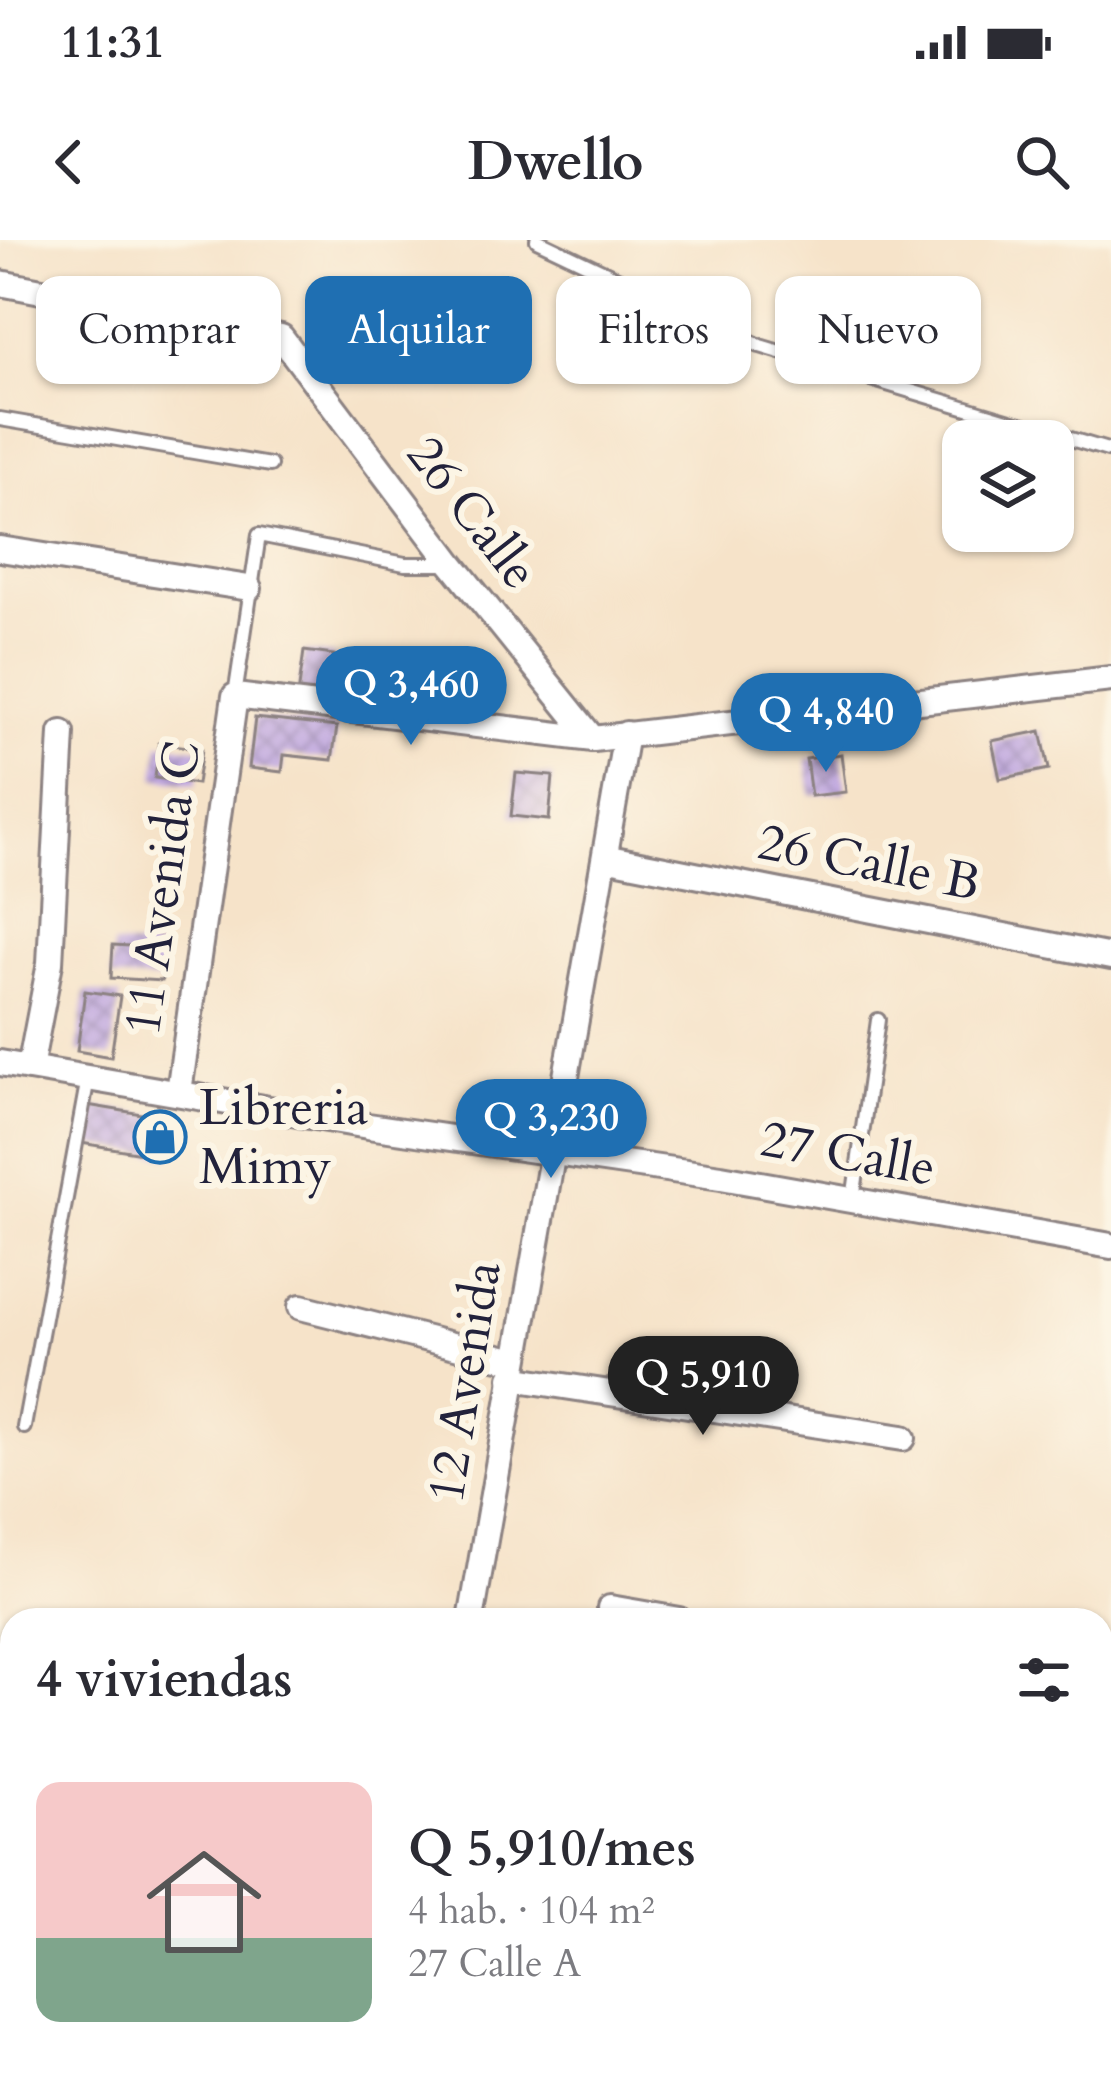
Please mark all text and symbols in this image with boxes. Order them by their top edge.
text: 11:31 [60,12,165,73]
text: Dwello [467,126,644,199]
icon: back [36,129,102,195]
icon: search [1009,129,1075,195]
chip: Comprar [36,276,281,384]
chip: Alquilar [305,276,532,384]
chip: Filtros [556,276,751,384]
chip: Nuevo [775,276,981,384]
map controls [942,420,1074,552]
button: layers [942,420,1074,552]
street label: 26 Calle [390,422,554,604]
pin: Q 3,460 [300,646,522,748]
text: Q 3,460 [343,658,479,711]
pin: Q 4,840 [715,673,937,775]
text: Q 4,840 [758,685,894,738]
street label: 11 Avenida C [108,736,218,1040]
street label: 26 Calle B [752,807,986,919]
place label: Libreria Mimy [199,1073,368,1202]
pin: Q 3,230 [440,1079,662,1181]
text: Q 3,230 [483,1091,619,1144]
street label: 27 Calle [755,1104,941,1204]
shop icon: Libreria Mimy [132,1109,188,1165]
street label: 12 Avenida [411,1256,519,1508]
pin: Q 5,910 [592,1336,814,1438]
text: Q 5,910 [635,1348,771,1401]
text: 4 viviendas [36,1645,292,1715]
icon: filters [1011,1647,1077,1713]
text: Q 5,910/mes [408,1814,696,1884]
icon: home [132,1830,276,1974]
text: 4 hab. · 104 m² [408,1884,655,1937]
text: 27 Calle A [408,1937,581,1990]

